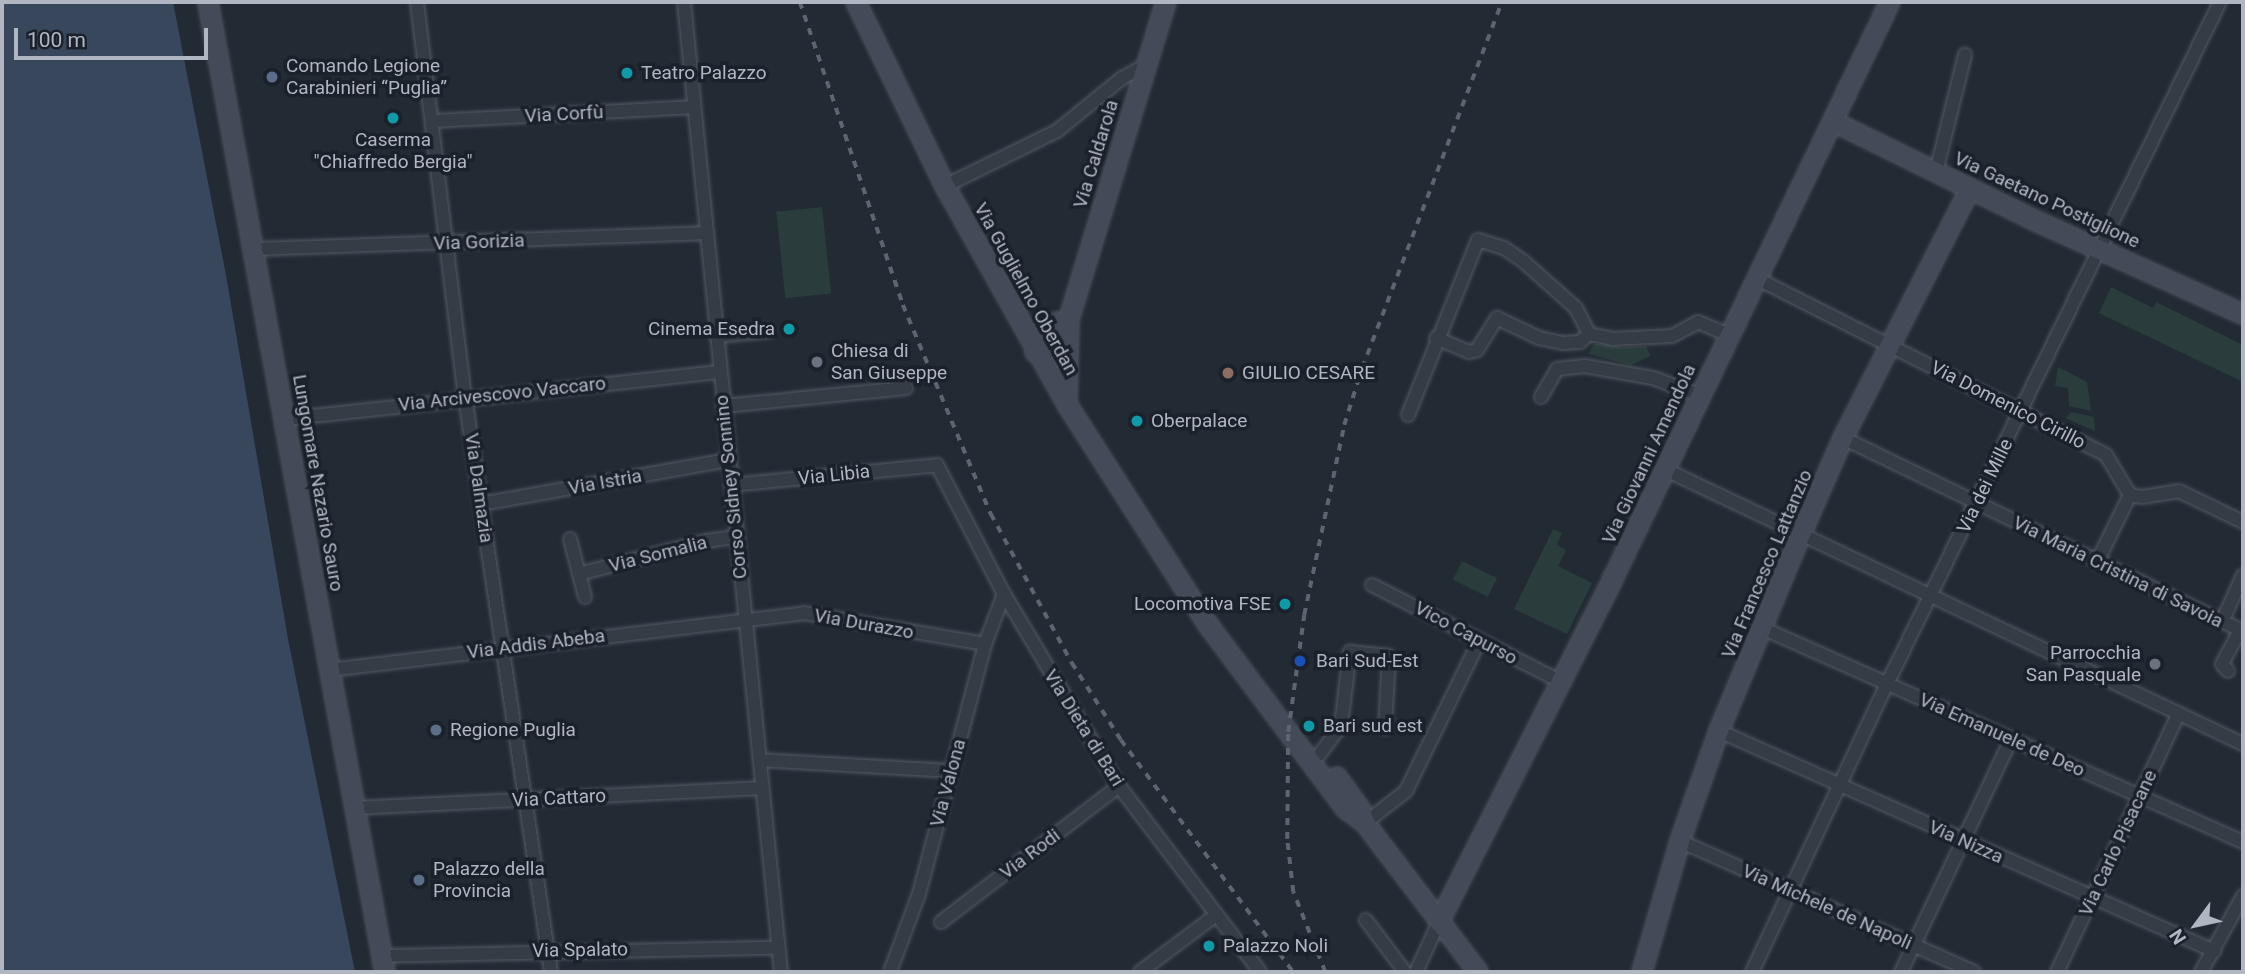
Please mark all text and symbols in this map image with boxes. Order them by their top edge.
scale bar [18,14,212,58]
text: 100 m [27,28,86,52]
place label: Comando Legione Carabinieri “Puglia” [286,55,447,99]
place label: Teatro Palazzo [641,62,767,84]
marker: Teatro Palazzo [619,65,635,81]
marker: Comando Legione Carabinieri “Puglia” [264,69,280,85]
street label: Via Caldarola [1069,97,1123,211]
street label: Via Corfù [524,101,604,127]
marker: Caserma "Chiaffredo Bergia" [385,110,401,126]
place label: Caserma "Chiaffredo Bergia" [314,129,472,173]
street label: Via Gaetano Postiglione [1950,147,2144,253]
street label: Via Guglielmo Oberdan [969,199,1083,379]
street label: Via Gorizia [433,229,525,255]
place label: Cinema Esedra [648,318,775,340]
marker: Cinema Esedra [781,321,797,337]
place label: Chiesa di San Giuseppe [831,340,947,384]
marker: Chiesa di San Giuseppe [809,354,825,370]
street label: Via Domenico Cirillo [1927,356,2089,454]
street label: Via Giovanni Amendola [1597,360,1701,548]
place label: GIULIO CESARE [1242,362,1375,384]
marker: GIULIO CESARE [1220,365,1236,381]
street label: Via Arcivescovo Vaccaro [397,372,607,416]
street label: Lungomare Nazario Sauro [288,373,348,593]
street label: Corso Sidney Sonnino [710,394,752,580]
place label: Oberpalace [1151,410,1247,432]
marker: Oberpalace [1129,413,1145,429]
street label: Via Dalmazia [460,432,498,544]
street label: Via dei Mille [1952,435,2018,537]
street label: Via Libia [797,460,871,490]
street label: Via Istria [566,464,644,500]
street label: Via Francesco Lattanzio [1717,466,1817,662]
street label: Via Maria Cristina di Savoia [2009,511,2227,633]
street label: Via Somalia [607,531,709,577]
place label: Locomotiva FSE [1134,593,1271,615]
marker: Locomotiva FSE [1277,596,1293,612]
street label: Vico Capurso [1411,596,1521,670]
street label: Via Durazzo [812,604,916,644]
street label: Via Addis Abeba [466,624,606,664]
place label: Parrocchia San Pasquale [2026,642,2141,686]
place label: Bari Sud-Est [1316,650,1418,672]
marker: Bari Sud-Est [1290,651,1310,671]
marker: Parrocchia San Pasquale [2147,656,2163,672]
street label: Via Dieta di Bari [1039,665,1129,791]
street label: Via Emanuele de Deo [1916,688,2088,782]
place label: Bari sud est [1323,715,1423,737]
marker: Bari sud est [1301,718,1317,734]
place label: Regione Puglia [450,719,576,741]
marker: Regione Puglia [428,722,444,738]
street label: Via Valona [925,737,971,829]
street label: Via Carlo Pisacane [2074,766,2162,920]
street label: Via Cattaro [511,784,607,812]
street label: Via Nizza [1925,815,2007,869]
street label: Via Rodi [995,824,1065,884]
place label: Palazzo della Provincia [433,858,545,902]
street label: Via Michele de Napoli [1739,859,1915,955]
marker: Palazzo della Provincia [411,872,427,888]
north arrow [2161,890,2231,960]
text: N [2165,925,2191,949]
place label: Palazzo Noli [1223,935,1328,957]
street label: Via Spalato [532,938,628,962]
marker: Palazzo Noli [1201,938,1217,954]

